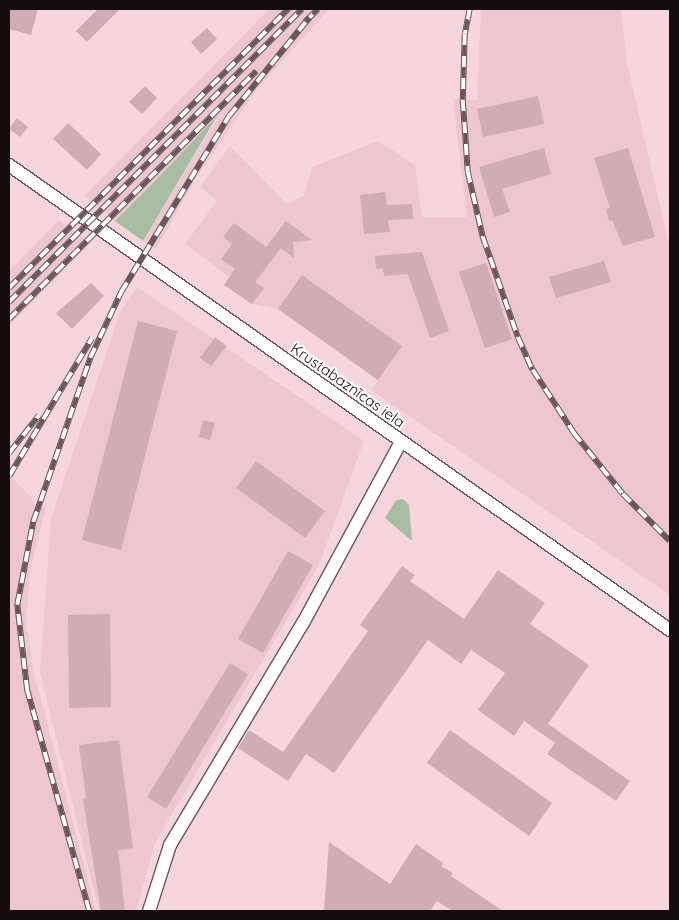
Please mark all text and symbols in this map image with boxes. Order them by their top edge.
street label: Krustabaznīcas iela [288,339,408,431]

